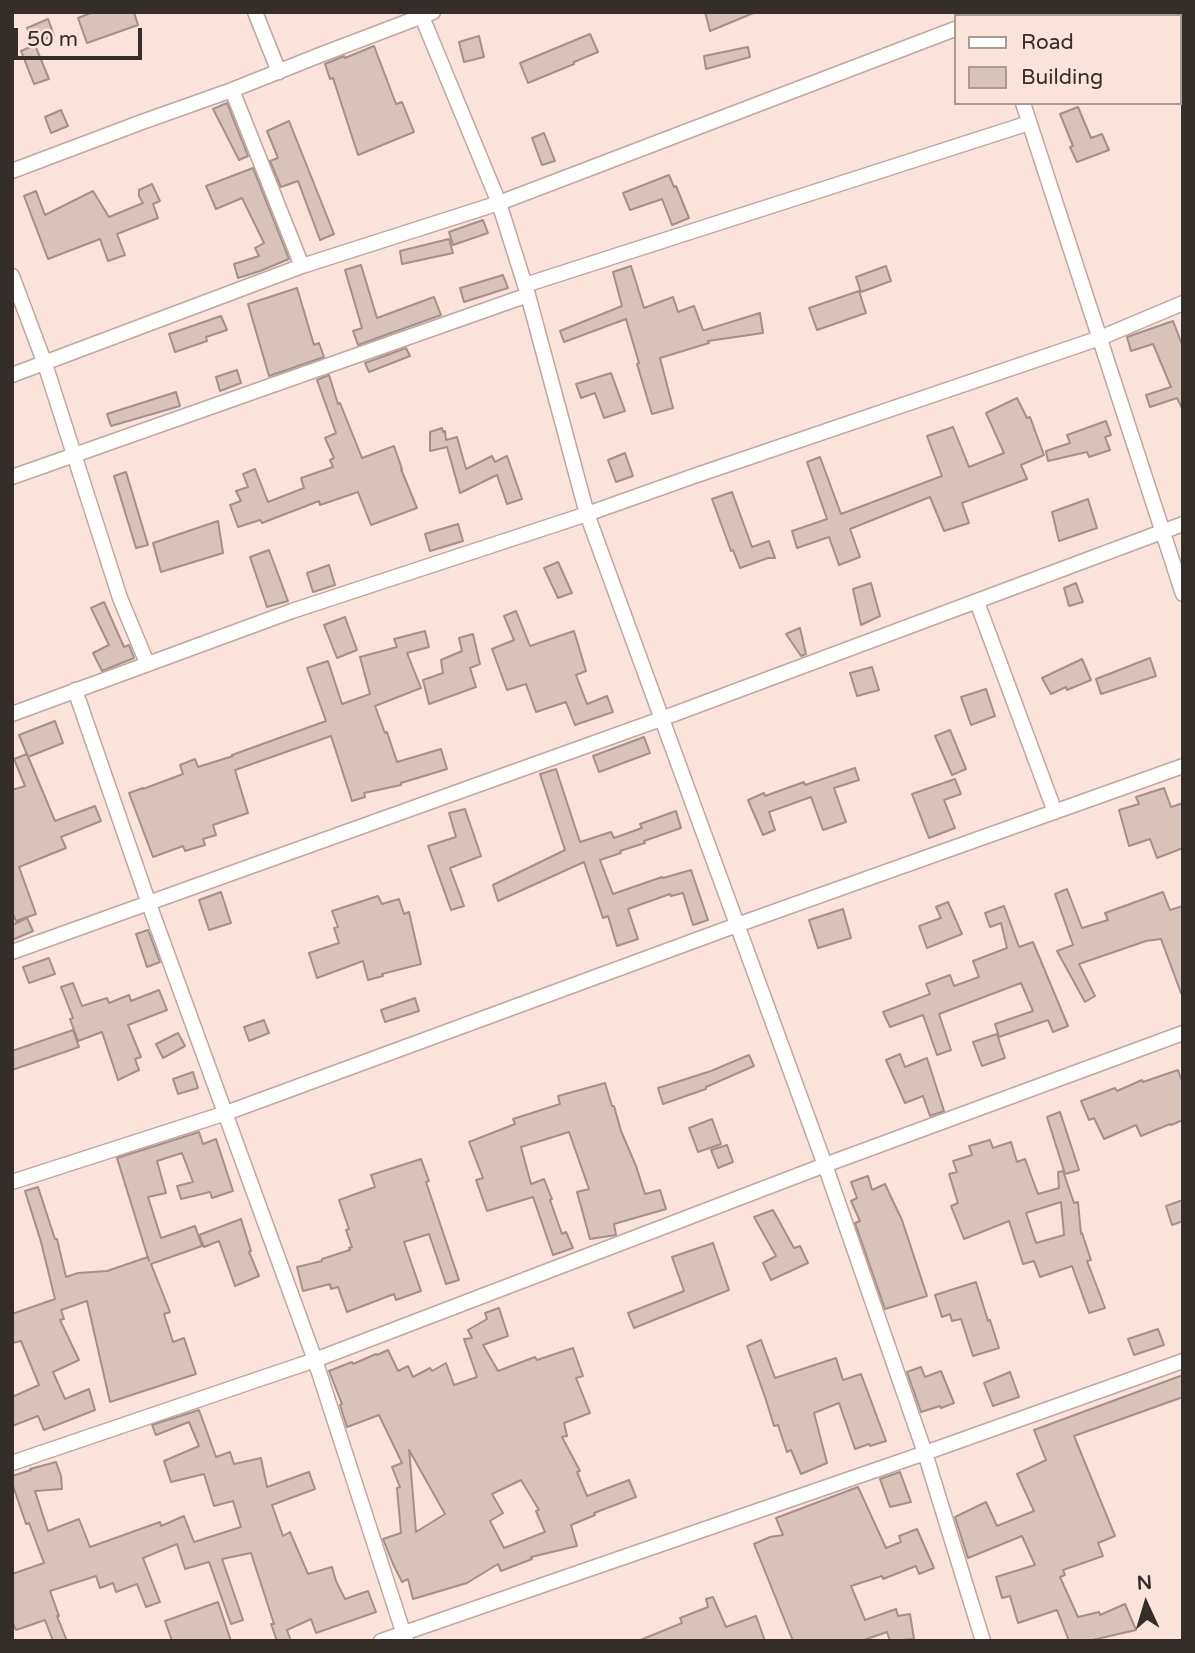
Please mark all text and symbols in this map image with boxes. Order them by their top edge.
scale bar [18,14,145,58]
legend [954,14,1181,105]
text: 50 m [27,27,78,52]
text: Road [1021,30,1074,55]
text: Building [1021,65,1103,90]
north arrow [1111,1569,1181,1639]
text: N [1136,1572,1153,1595]

